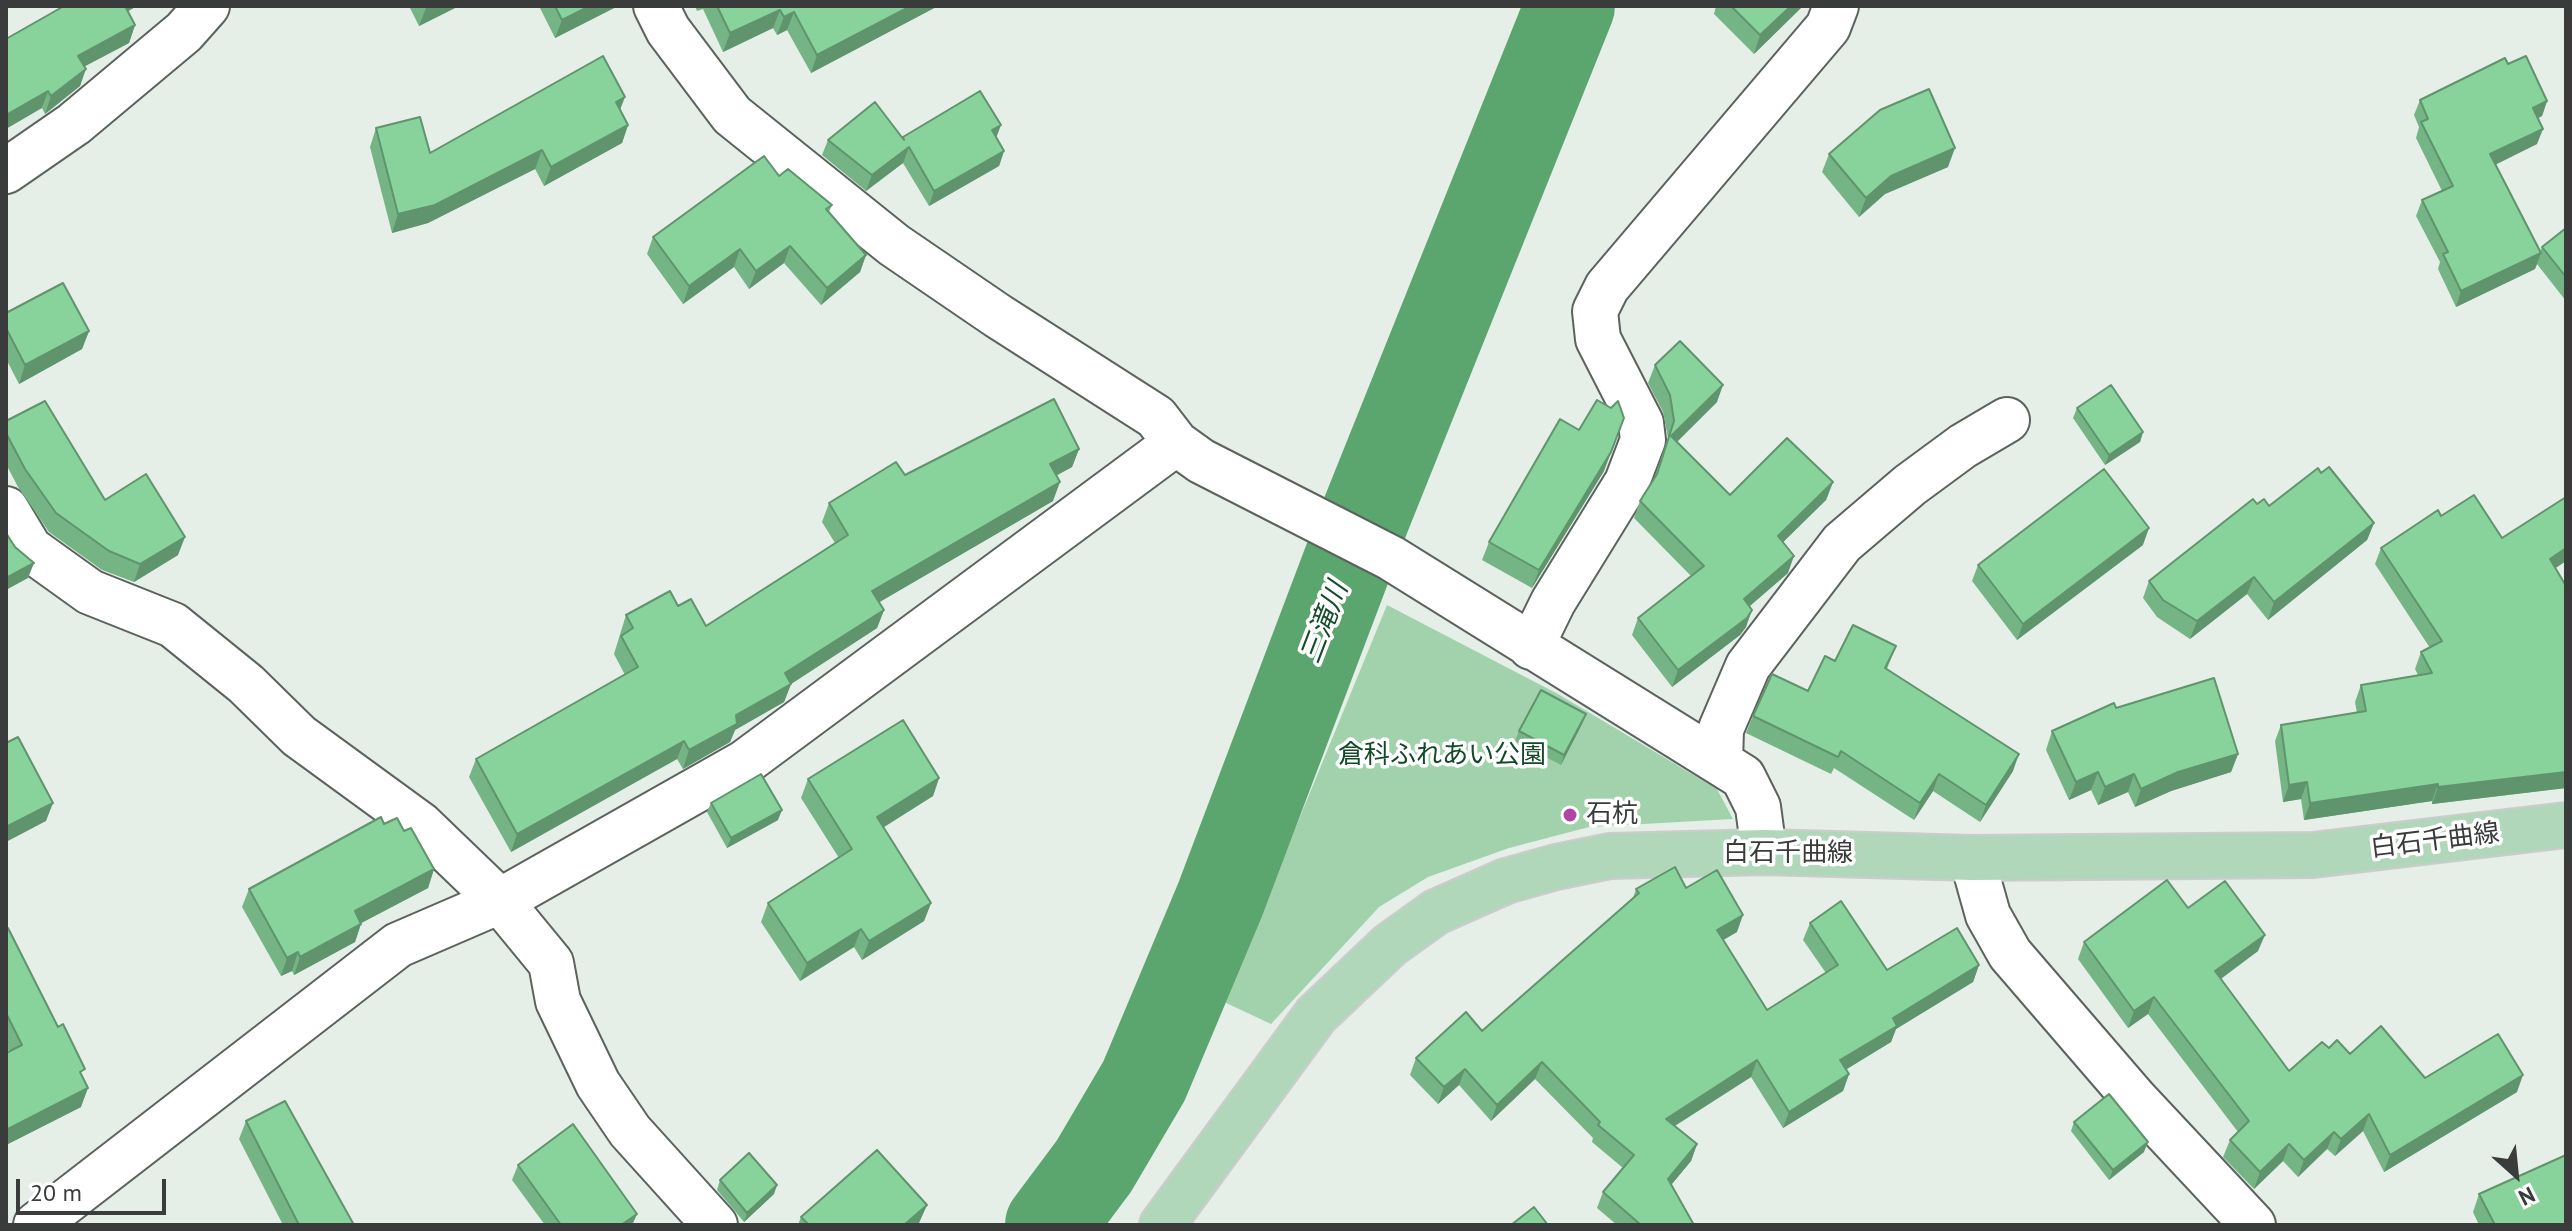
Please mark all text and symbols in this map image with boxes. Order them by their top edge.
water label: 三滝川 [1294,578,1356,668]
park label: 倉科ふれあい公園 [1338,740,1546,772]
place label: 石杭 [1586,799,1638,831]
marker: 石杭 [1561,806,1579,824]
street label: 白石千曲線 [2369,818,2501,864]
street label: 白石千曲線 [1723,838,1853,870]
north arrow [2476,1135,2556,1215]
scale bar [20,1163,170,1213]
text: 20 m [30,1177,82,1208]
text: N [2514,1181,2540,1212]

